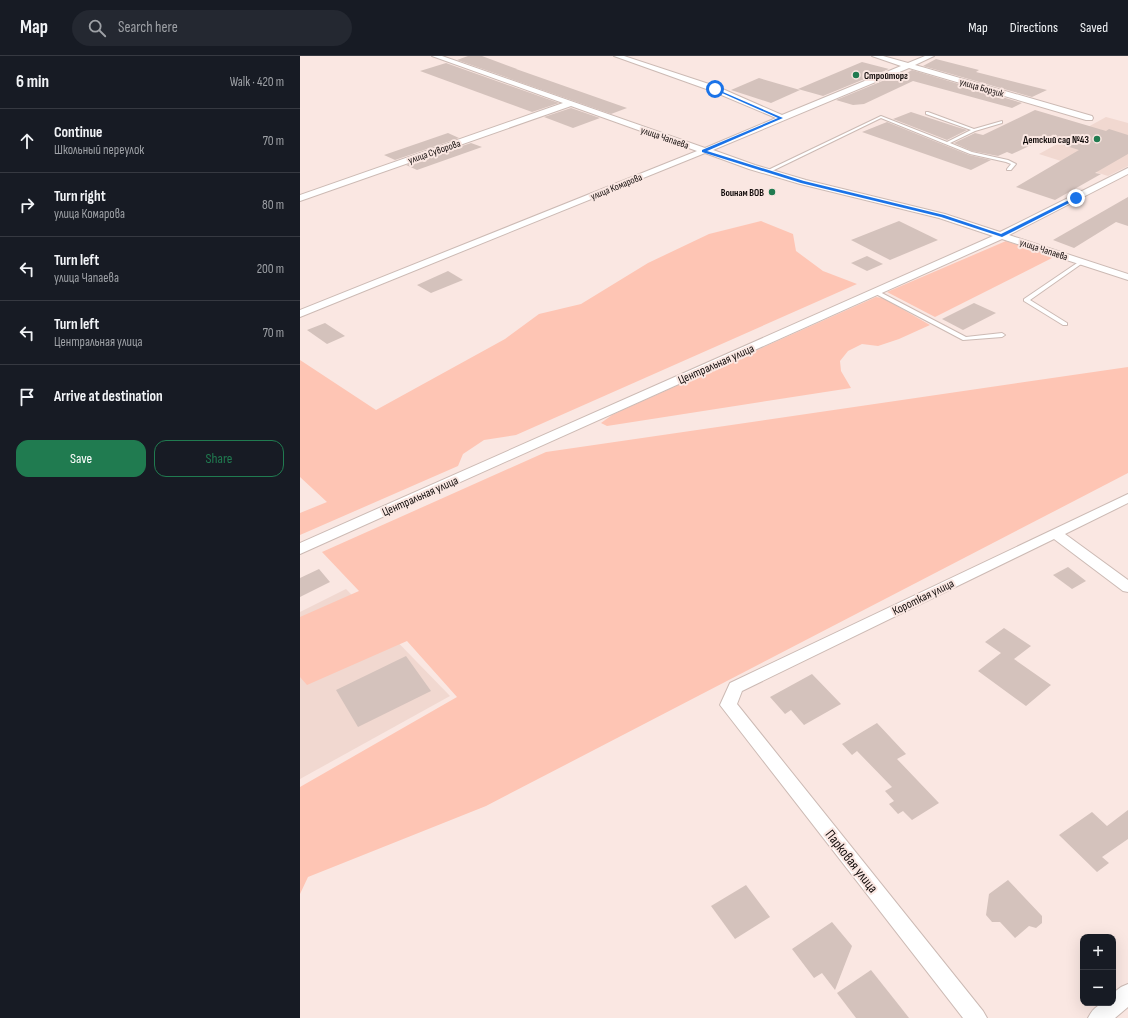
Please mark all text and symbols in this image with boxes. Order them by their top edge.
search box [72,10,352,46]
text: Map [20,16,48,39]
icon: search [86,17,108,39]
text: Search here [118,18,178,37]
text: Map [968,19,988,36]
text: Directions [1010,19,1058,36]
text: Saved [1080,19,1108,36]
marker: Стройторг [851,70,861,80]
place label: Стройторг [864,70,908,82]
text: 6 min [16,72,49,92]
text: Walk · 420 m [230,74,284,90]
street label: улица Борзик [958,76,1005,100]
route start [706,80,724,98]
text: Continue [54,123,103,142]
street label: улица Чапаева [639,124,690,152]
icon: ahead [16,130,38,152]
text: 70 m [263,133,284,149]
place label: Детский сад №43 [1023,134,1090,146]
marker: Детский сад №43 [1092,134,1102,144]
street label: улица Суворова [407,137,462,166]
text: Школьный переулок [54,142,144,158]
street label: улица Комарова [589,171,644,203]
text: Turn right [54,187,106,206]
place label: Воинам ВОВ [721,187,764,199]
marker: Воинам ВОВ [767,187,777,197]
route end [1067,189,1085,207]
icon: right [16,194,38,216]
text: 80 m [262,197,284,213]
text: улица Комарова [54,206,125,222]
street label: улица Чапаева [1018,237,1069,263]
text: Turn left [54,251,99,270]
icon: left [16,258,38,280]
text: 200 m [257,261,284,277]
text: улица Чапаева [54,270,119,286]
text: Turn left [54,315,99,334]
icon: left [16,322,38,344]
text: 70 m [263,325,284,341]
text: Центральная улица [54,334,142,350]
street label: Центральная улица [676,341,757,388]
icon: arrive [16,386,38,408]
text: Arrive at destination [54,387,163,406]
button: Save [16,440,146,477]
button: Share [154,440,284,477]
street label: Центральная улица [380,473,461,520]
street label: Короткая улица [890,576,957,619]
street label: Парковая улица [822,826,882,896]
map controls [1080,934,1116,1006]
button: + [1080,934,1116,970]
button: − [1080,970,1116,1006]

